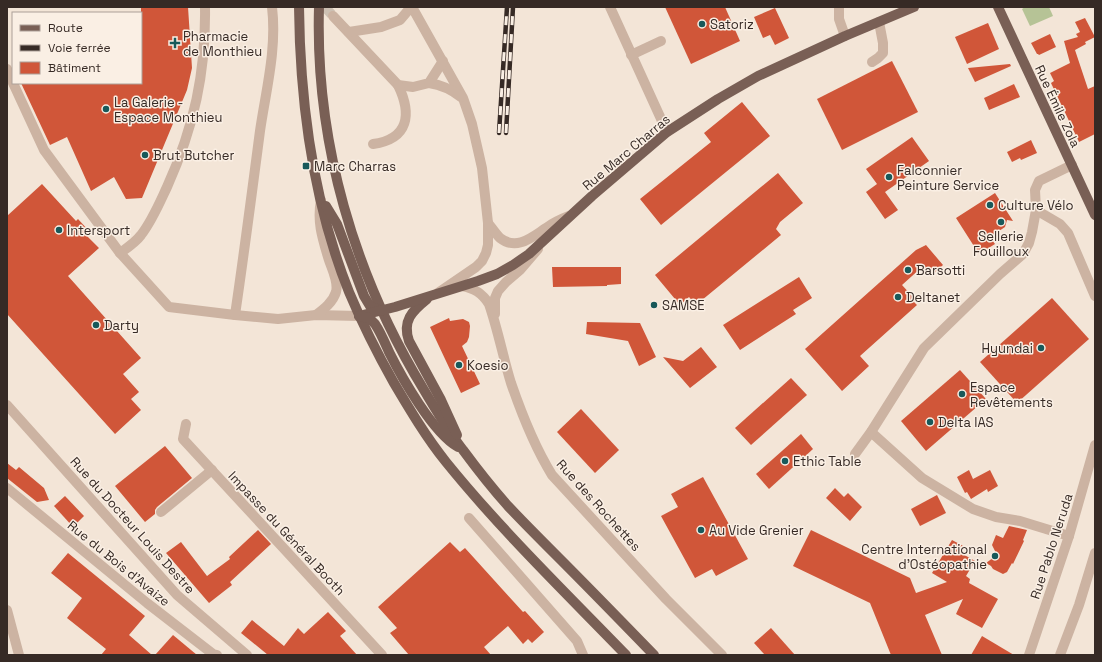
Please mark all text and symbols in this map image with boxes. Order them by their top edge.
legend [12,12,142,84]
place label: Satoriz [710,16,754,33]
marker: Satoriz [697,19,707,29]
text: Route [48,20,83,36]
place label: Pharmacie de Monthieu [183,28,262,60]
marker: Pharmacie de Monthieu [170,38,180,48]
text: Voie ferrée [48,40,111,56]
text: Bâtiment [48,60,101,76]
street label: Rue Émile Zola [1031,62,1084,151]
place label: La Galerie - Espace Monthieu [114,94,223,126]
marker: La Galerie - Espace Monthieu [101,104,111,114]
street label: Rue Marc Charras [579,111,674,194]
place label: Brut Butcher [153,147,235,164]
marker: Brut Butcher [140,150,150,160]
place label: Marc Charras [314,158,396,175]
marker: Marc Charras [301,161,311,171]
place label: Falconnier Peinture Service [897,162,999,194]
marker: Falconnier Peinture Service [884,172,894,182]
place label: Culture Vélo [998,197,1073,214]
marker: Culture Vélo [985,200,995,210]
marker: Sellerie Fouilloux [996,217,1006,227]
place label: Intersport [67,222,130,239]
marker: Intersport [54,225,64,235]
place label: Sellerie Fouilloux [973,228,1029,260]
place label: Barsotti [916,262,965,279]
marker: Barsotti [903,265,913,275]
place label: Deltanet [906,289,960,306]
marker: Deltanet [893,292,903,302]
place label: SAMSE [662,297,705,314]
marker: SAMSE [649,300,659,310]
place label: Darty [104,317,139,334]
marker: Darty [91,320,101,330]
place label: Hyundai [982,340,1033,357]
marker: Hyundai [1036,343,1046,353]
place label: Koesio [467,357,508,374]
marker: Koesio [454,360,464,370]
place label: Espace Revêtements [970,379,1053,411]
marker: Espace Revêtements [957,389,967,399]
place label: Delta IAS [938,414,994,431]
marker: Delta IAS [925,417,935,427]
street label: Rue du Docteur Louis Destre [67,453,199,597]
place label: Ethic Table [793,453,861,470]
street label: Rue des Rochettes [553,456,644,555]
marker: Ethic Table [780,456,790,466]
street label: Impasse du Général Booth [225,468,349,599]
street label: Rue Pablo Neruda [1026,491,1077,601]
street label: Rue du Bois d'Avaize [64,517,173,610]
place label: Au Vide Grenier [709,522,804,539]
marker: Au Vide Grenier [696,525,706,535]
place label: Centre International d'Ostéopathie [861,541,987,573]
marker: Centre International d'Ostéopathie [990,551,1000,561]

